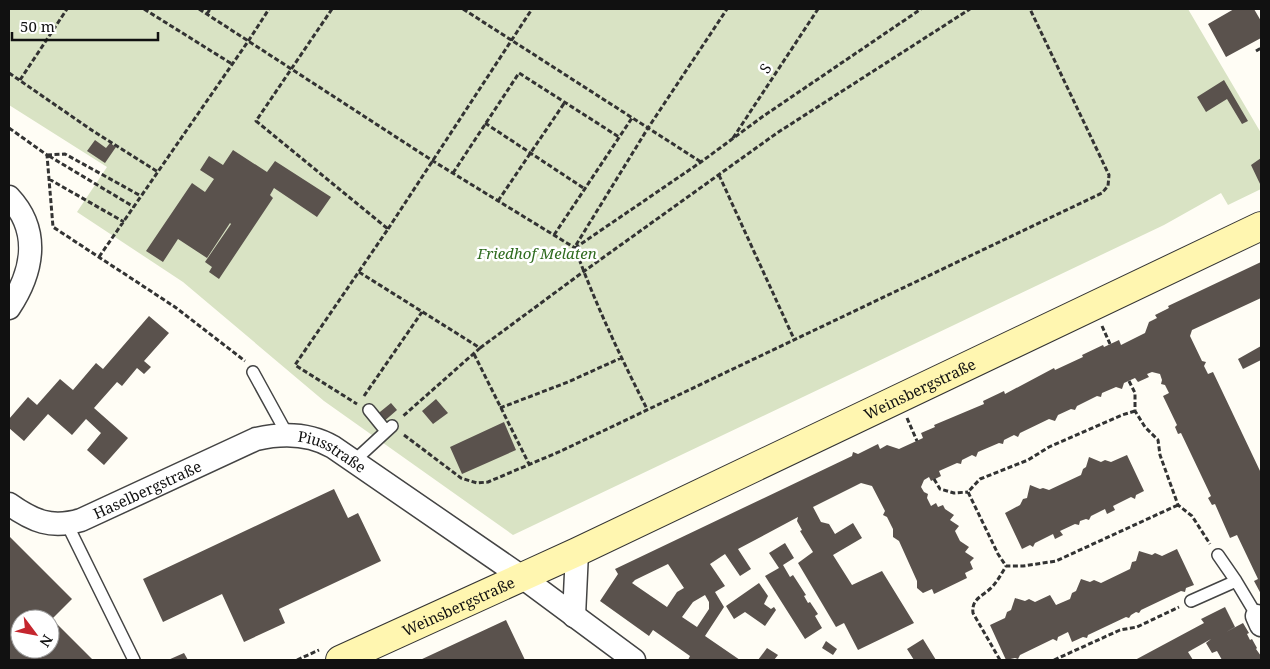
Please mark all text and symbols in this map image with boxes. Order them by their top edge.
scale bar [12,10,159,42]
text: 50 m [20,16,55,36]
street label: S [754,59,776,77]
park label: Friedhof Melaten [476,243,597,263]
street label: Weinsbergstraße [860,354,979,424]
street label: Piusstraße [297,426,370,477]
street label: Haselbergstraße [90,456,205,523]
street label: Weinsbergstraße [399,572,518,640]
north arrow [10,609,60,659]
text: N [35,631,57,651]

